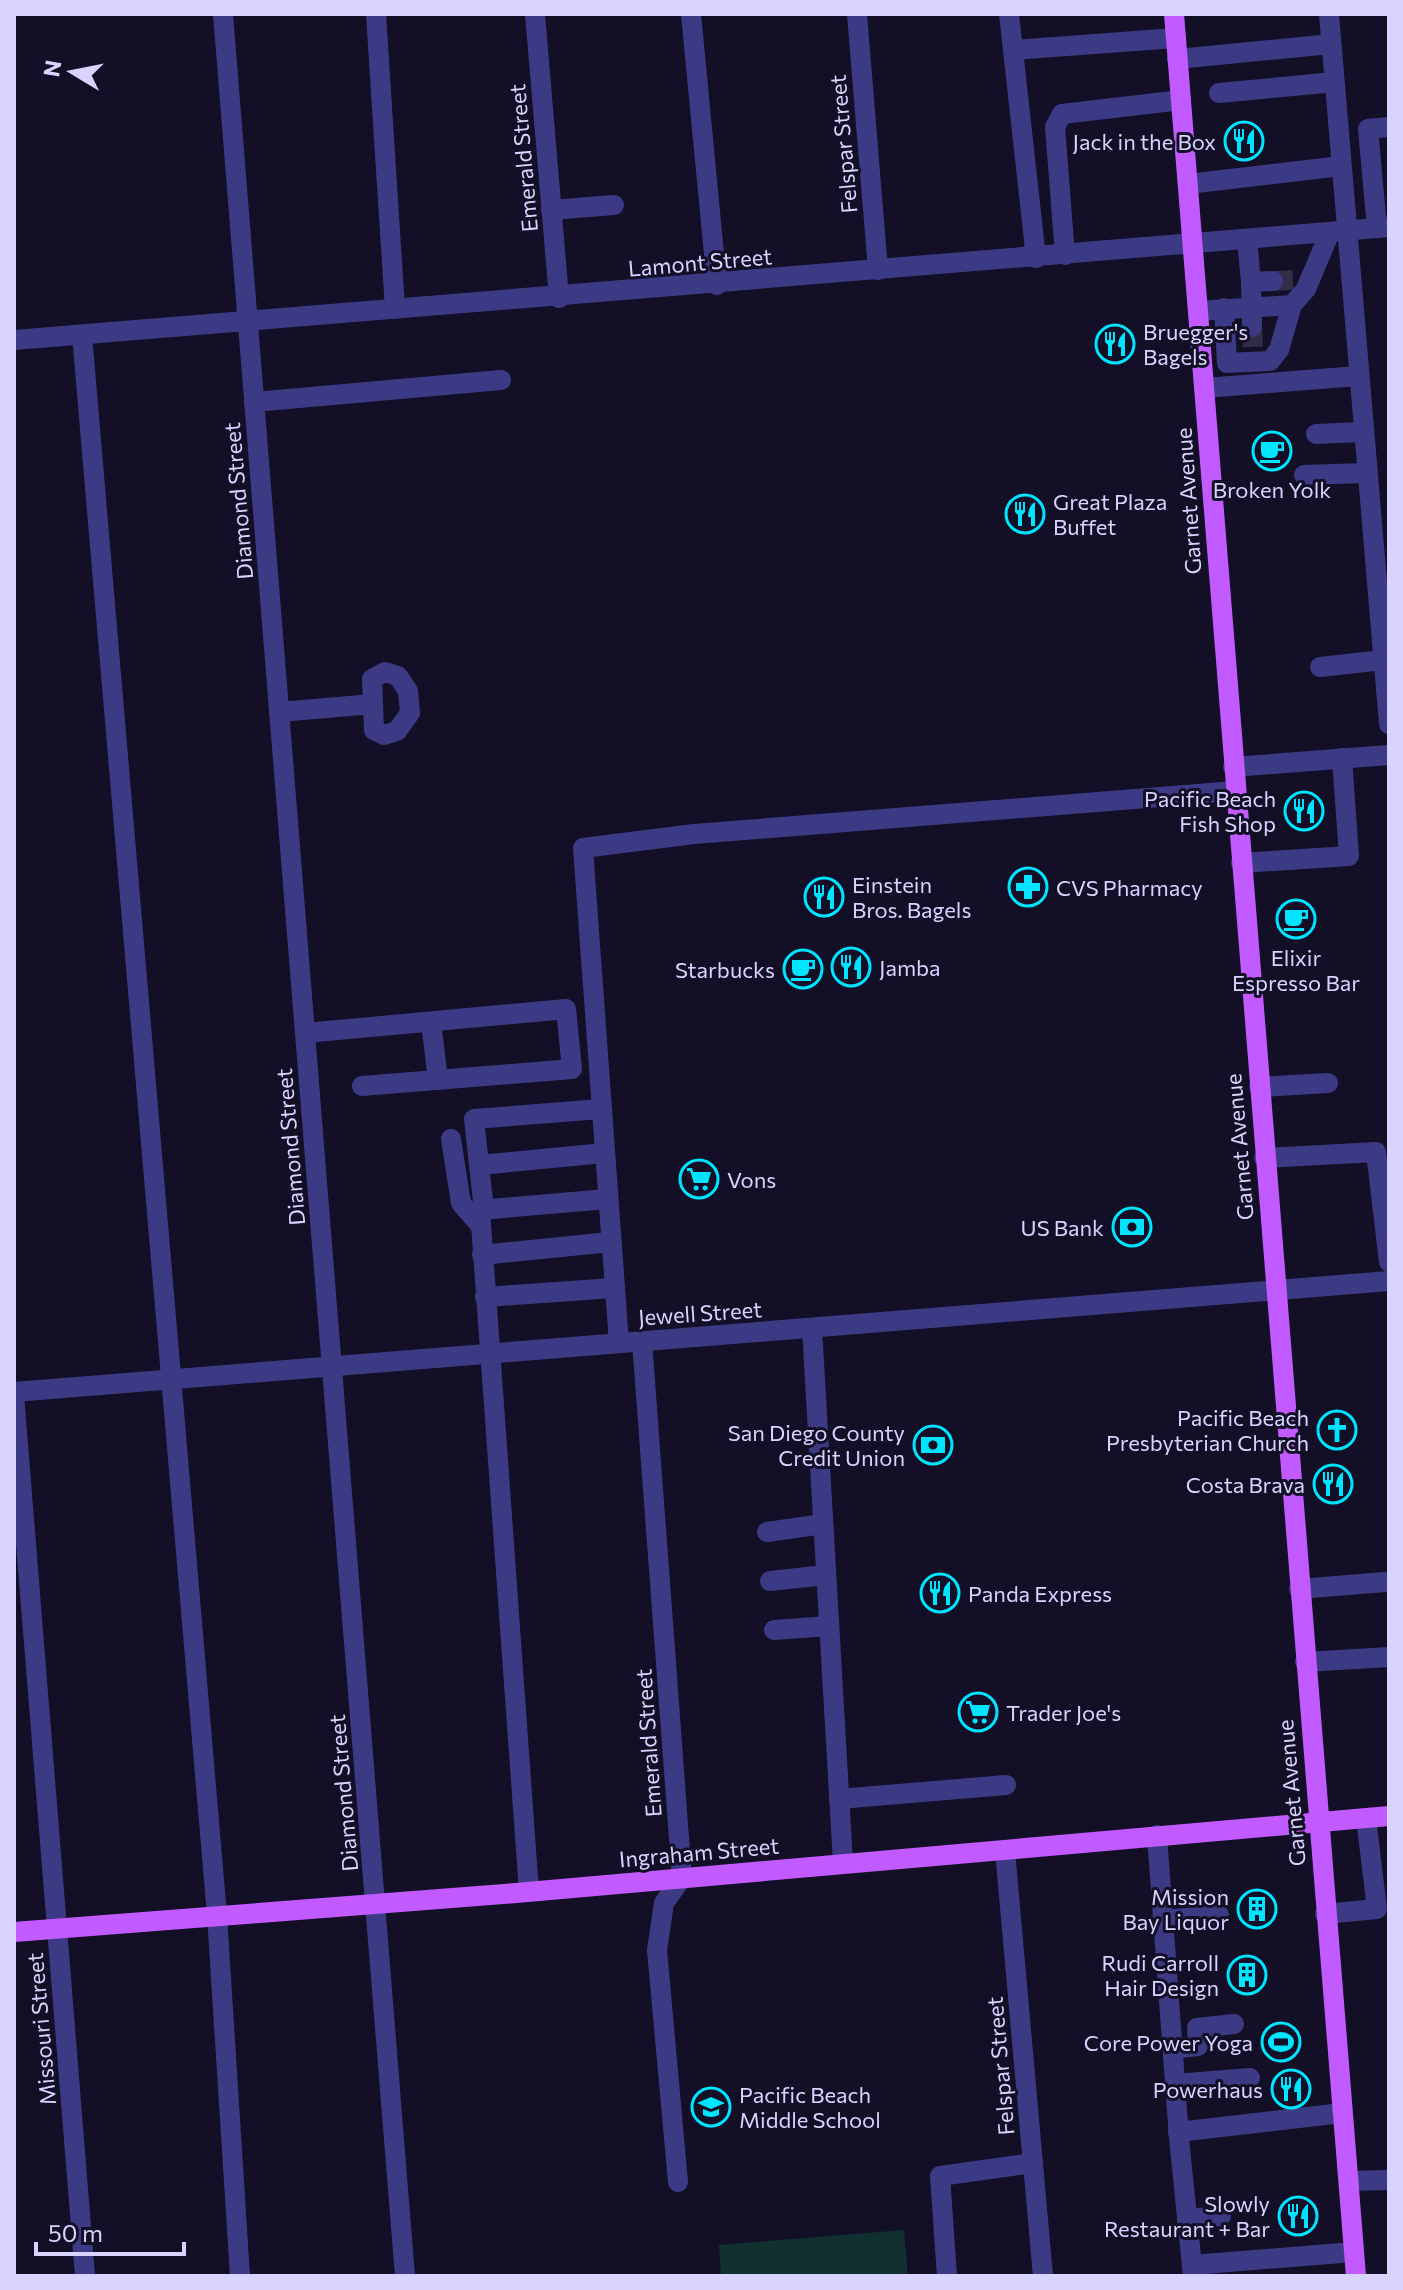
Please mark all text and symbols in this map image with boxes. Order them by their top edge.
north arrow [32,32,112,112]
text: N [37,58,67,79]
street label: Felspar Street [823,74,863,214]
street label: Emerald Street [503,83,543,233]
restaurant icon: Jack in the Box [1223,120,1265,162]
place label: Jack in the Box [1073,128,1216,155]
street label: Lamont Street [627,242,773,282]
place label: Bruegger's Bagels [1143,318,1248,370]
restaurant icon: Bruegger's Bagels [1094,323,1136,365]
street label: Diamond Street [218,421,258,581]
street label: Garnet Avenue [1169,427,1207,575]
cafe icon: Broken Yolk [1251,430,1293,472]
place label: Broken Yolk [1213,476,1331,503]
place label: Great Plaza Buffet [1053,488,1167,540]
restaurant icon: Great Plaza Buffet [1004,493,1046,535]
place label: Pacific Beach Fish Shop [1144,785,1276,837]
restaurant icon: Pacific Beach Fish Shop [1283,790,1325,832]
pharmacy icon: CVS Pharmacy [1007,866,1049,908]
place label: Einstein Bros. Bagels [852,871,971,923]
place label: CVS Pharmacy [1056,874,1203,901]
restaurant icon: Einstein Bros. Bagels [803,876,845,918]
cafe icon: Elixir Espresso Bar [1275,898,1317,940]
place label: Elixir Espresso Bar [1232,944,1360,996]
restaurant icon: Jamba [830,946,872,988]
cafe icon: Starbucks [782,948,824,990]
place label: Jamba [879,954,941,981]
place label: Starbucks [675,956,775,983]
street label: Diamond Street [270,1067,310,1227]
street label: Garnet Avenue [1219,1073,1259,1221]
supermarket icon: Vons [678,1158,720,1200]
place label: Vons [727,1166,776,1193]
bank icon: US Bank [1111,1206,1153,1248]
place label: US Bank [1021,1214,1104,1241]
street label: Jewell Street [637,1295,763,1331]
place label: Pacific Beach Presbyterian Church [1106,1404,1309,1456]
church icon: Pacific Beach Presbyterian Church [1316,1409,1358,1451]
place label: San Diego County Credit Union [728,1419,905,1471]
bank icon: San Diego County Credit Union [912,1424,954,1466]
restaurant icon: Costa Brava [1312,1463,1354,1505]
place label: Costa Brava [1186,1471,1305,1498]
restaurant icon: Panda Express [919,1572,961,1614]
place label: Panda Express [968,1580,1112,1607]
street label: Emerald Street [629,1668,667,1818]
supermarket icon: Trader Joe's [957,1691,999,1733]
place label: Trader Joe's [1006,1699,1121,1726]
street label: Diamond Street [323,1713,363,1873]
street label: Garnet Avenue [1271,1719,1311,1867]
street label: Ingraham Street [618,1832,780,1872]
place label: Mission Bay Liquor [1123,1883,1229,1935]
building icon: Mission Bay Liquor [1236,1888,1278,1930]
place label: Rudi Carroll Hair Design [1101,1949,1219,2001]
street label: Missouri Street [21,1952,61,2106]
building icon: Rudi Carroll Hair Design [1226,1954,1268,1996]
street label: Felspar Street [980,1996,1020,2136]
sports icon: Core Power Yoga [1260,2021,1302,2063]
place label: Core Power Yoga [1084,2029,1253,2056]
restaurant icon: Powerhaus [1270,2068,1312,2110]
place label: Powerhaus [1153,2076,1263,2103]
place label: Pacific Beach Middle School [739,2081,881,2133]
school or university icon: Pacific Beach Middle School [690,2086,732,2128]
place label: Slowly Restaurant + Bar [1104,2190,1270,2242]
restaurant icon: Slowly Restaurant + Bar [1277,2195,1319,2237]
scale bar [36,2206,184,2256]
text: 50 m [48,2218,103,2247]

